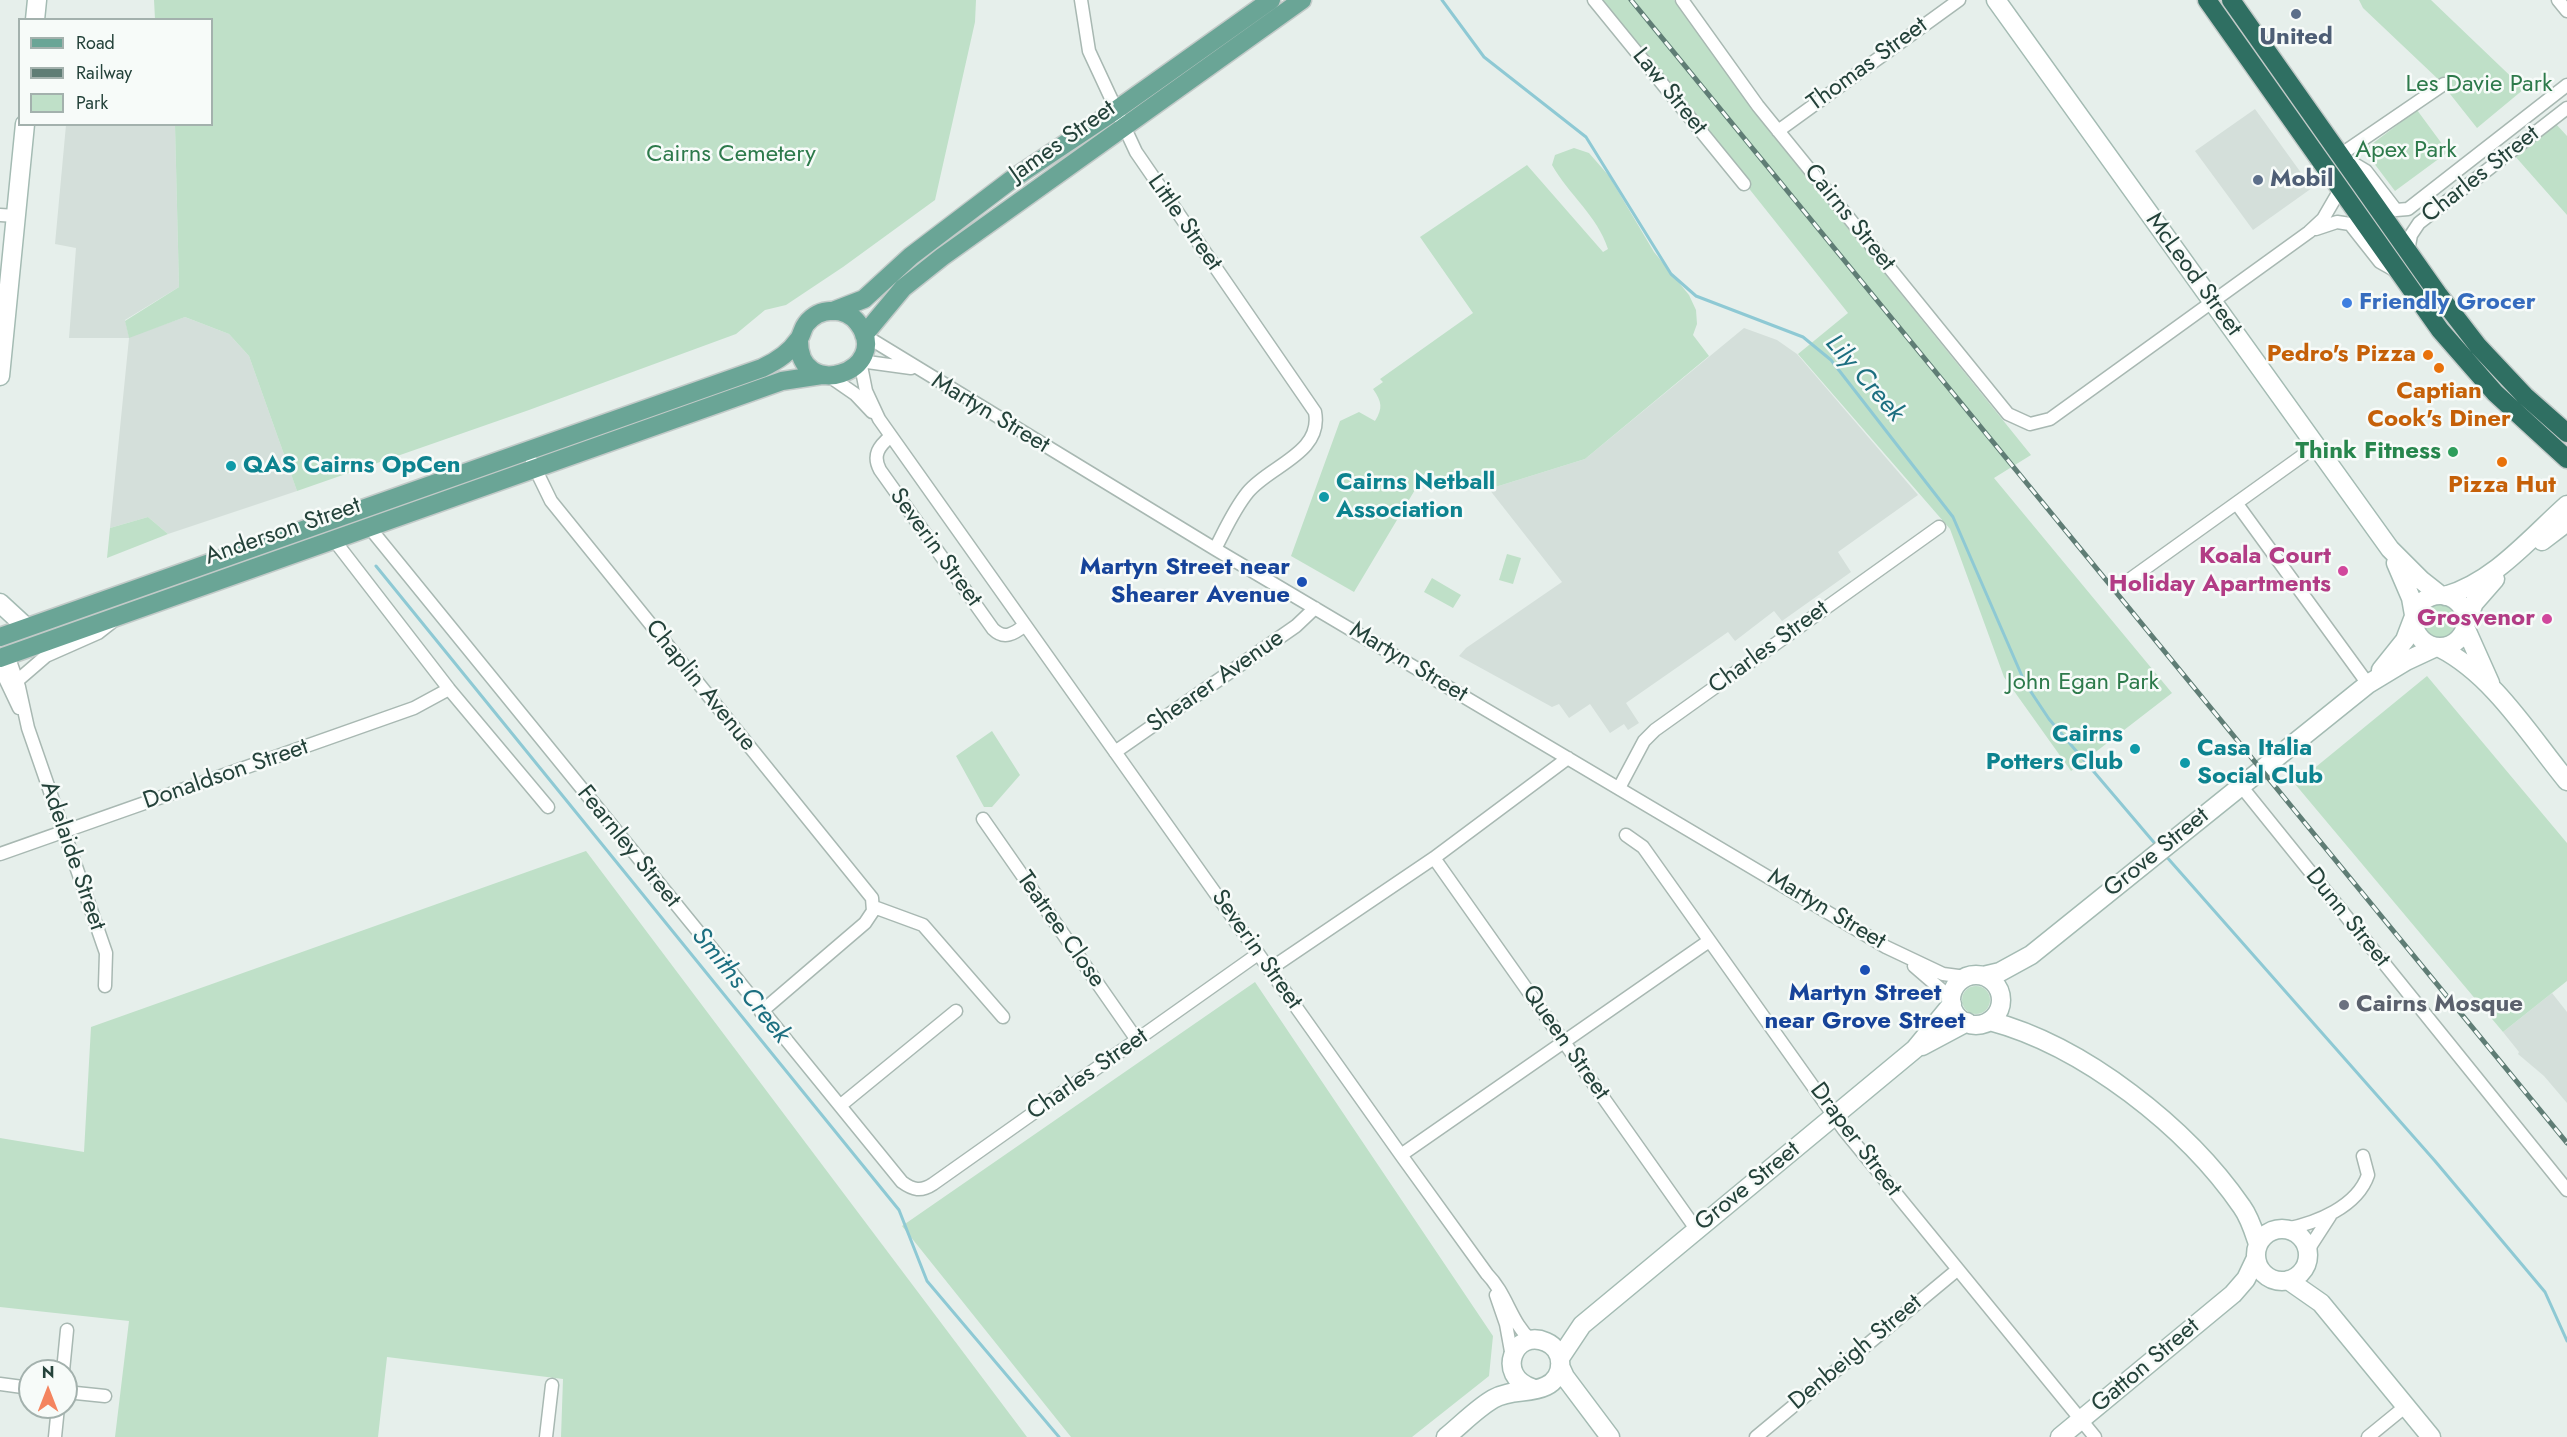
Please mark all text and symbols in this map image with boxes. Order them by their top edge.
marker: United [2289,7,2303,21]
street label: Thomas Street [1802,12,1934,118]
legend [18,18,213,126]
place label: United [2259,24,2333,52]
text: Road [76,30,115,56]
street label: Law Street [1625,43,1713,141]
text: Railway [76,60,132,86]
park label: Les Davie Park [2406,71,2552,99]
text: Park [76,90,108,116]
street label: James Street [1005,95,1121,189]
street label: Charles Street [2417,120,2545,230]
park label: Apex Park [2355,137,2457,165]
park label: Cairns Cemetery [646,141,816,169]
street label: Cairns Street [1797,159,1901,277]
place label: Mobil [2270,166,2333,194]
street label: Little Street [1140,169,1228,277]
marker: Mobil [2251,173,2265,187]
street label: McLeod Street [2139,208,2247,342]
place label: Friendly Grocer [2359,289,2535,317]
marker: Friendly Grocer [2340,296,2354,310]
water label: Lily Creek [1818,329,1910,429]
place label: Pedro's Pizza [2267,341,2416,369]
marker: Pedro's Pizza [2421,348,2435,362]
marker: Captian Cook's Diner [2432,361,2446,375]
street label: Martyn Street [926,368,1054,460]
place label: Captian Cook's Diner [2367,378,2511,434]
place label: Think Fitness [2295,438,2441,466]
marker: Think Fitness [2446,445,2460,459]
place label: QAS Cairns OpCen [243,452,461,480]
marker: Pizza Hut [2495,455,2509,469]
marker: QAS Cairns OpCen [224,459,238,473]
place label: Cairns Netball Association [1336,469,1495,525]
place label: Pizza Hut [2448,472,2556,500]
street label: Severin Street [882,483,988,613]
marker: Cairns Netball Association [1317,490,1331,504]
street label: Anderson Street [201,492,365,572]
place label: Koala Court Holiday Apartments [2109,543,2331,599]
place label: Martyn Street near Shearer Avenue [1080,554,1290,610]
marker: Koala Court Holiday Apartments [2336,564,2350,578]
marker: Martyn Street near Shearer Avenue [1295,575,1309,589]
street label: Charles Street [1704,595,1834,701]
place label: Grosvenor [2417,605,2535,633]
marker: Grosvenor [2540,612,2554,626]
street label: Chaplin Avenue [638,615,762,757]
street label: Martyn Street [1344,617,1472,709]
street label: Shearer Avenue [1142,624,1290,740]
park label: John Egan Park [2007,669,2159,697]
place label: Cairns Potters Club [1986,721,2123,777]
street label: Donaldson Street [140,733,312,817]
place label: Casa Italia Social Club [2197,735,2323,791]
marker: Cairns Potters Club [2128,742,2142,756]
marker: Casa Italia Social Club [2178,756,2192,770]
street label: Adelaide Street [33,778,111,934]
street label: Fearnley Street [570,780,686,914]
street label: Grove Street [2099,802,2215,904]
street label: Dunn Street [2298,863,2396,973]
street label: Martyn Street [1762,864,1890,956]
street label: Teatree Close [1009,866,1111,994]
street label: Severin Street [1204,885,1308,1015]
water label: Smiths Creek [684,922,796,1050]
marker: Martyn Street near Grove Street [1858,963,1872,977]
street label: Queen Street [1515,980,1615,1106]
place label: Martyn Street near Grove Street [1765,980,1965,1036]
place label: Cairns Mosque [2356,991,2523,1019]
marker: Cairns Mosque [2337,998,2351,1012]
street label: Charles Street [1022,1023,1154,1127]
street label: Draper Street [1803,1077,1907,1203]
street label: Grove Street [1690,1136,1806,1238]
street label: Denbeigh Street [1784,1289,1928,1417]
street label: Gatton Street [2086,1313,2206,1419]
north arrow [18,1359,78,1419]
text: N [42,1361,54,1384]

